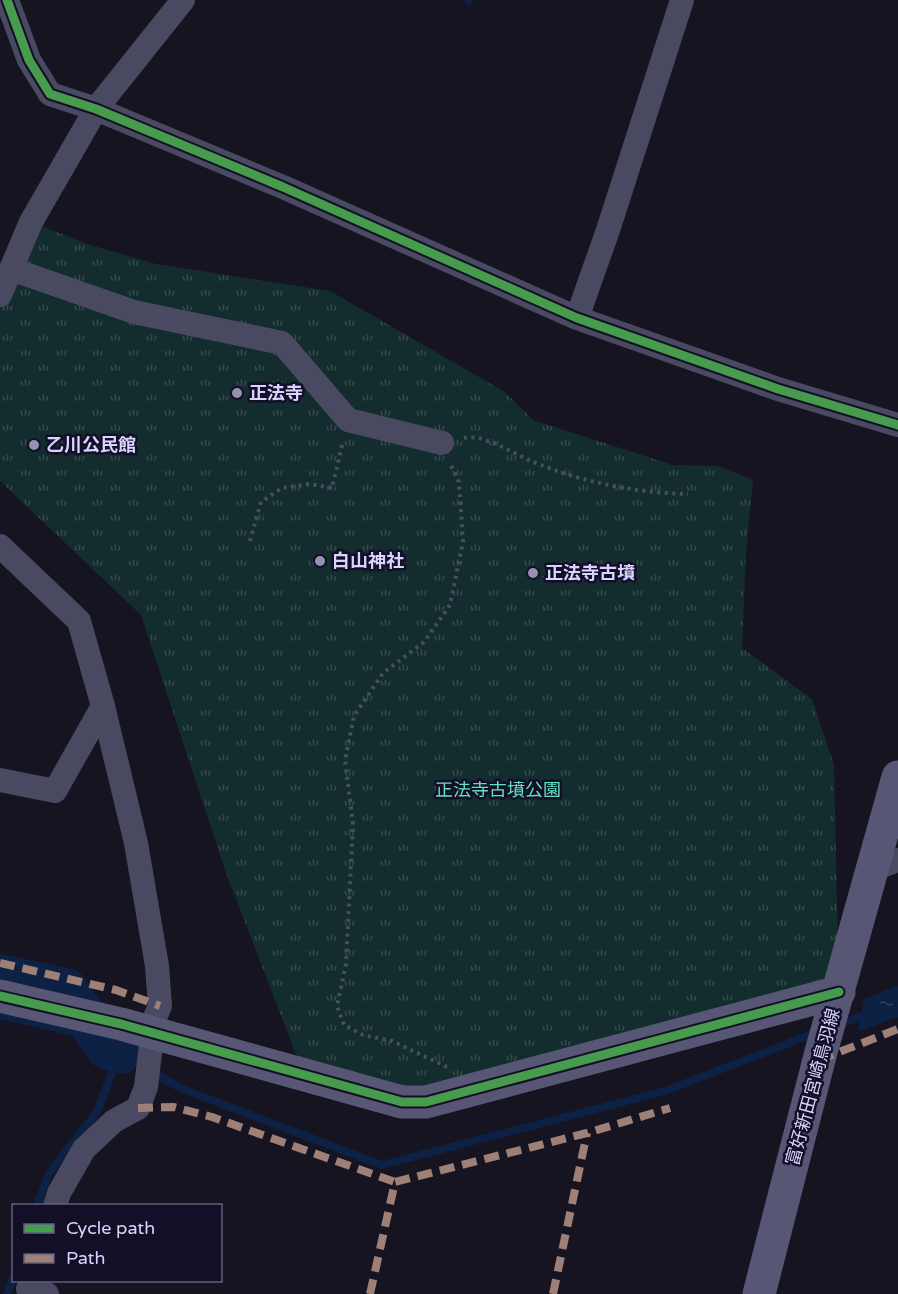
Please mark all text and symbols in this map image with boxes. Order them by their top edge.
place label: 正法寺 [249,382,303,404]
marker: 正法寺 [230,386,244,400]
place label: 乙川公民館 [46,434,136,456]
marker: 乙川公民館 [27,438,41,452]
place label: 白山神社 [332,550,404,572]
marker: 白山神社 [313,554,327,568]
place label: 正法寺古墳 [545,562,635,584]
marker: 正法寺古墳 [526,566,540,580]
park label: 正法寺古墳公園 [435,779,561,801]
street label: 富好新田宮崎鳥羽線 [781,1006,845,1168]
legend [12,1204,222,1282]
text: Cycle path [66,1217,155,1239]
text: Path [66,1247,105,1269]

